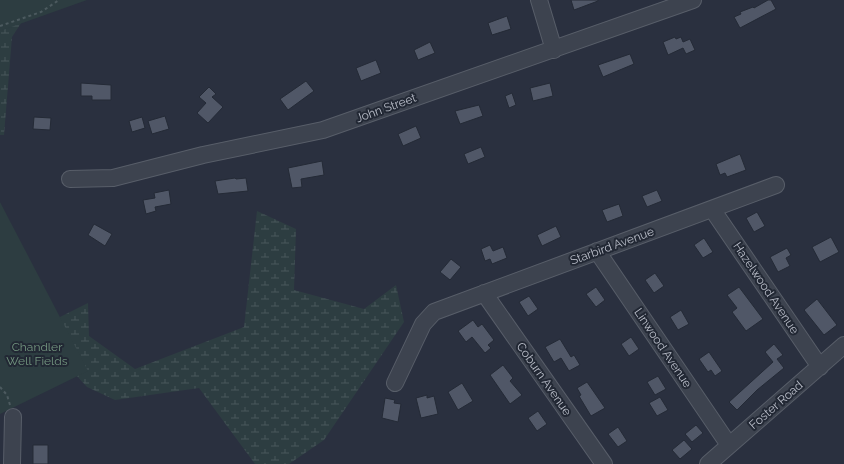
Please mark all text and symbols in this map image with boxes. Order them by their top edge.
street label: John Street [354,91,418,125]
street label: Starbird Avenue [568,224,656,268]
street label: Hazelwood Avenue [730,240,802,336]
street label: Linwood Avenue [631,306,695,390]
park label: Chandler Well Fields [6,340,68,368]
street label: Coburn Avenue [514,340,574,418]
street label: Foster Road [746,378,806,432]

